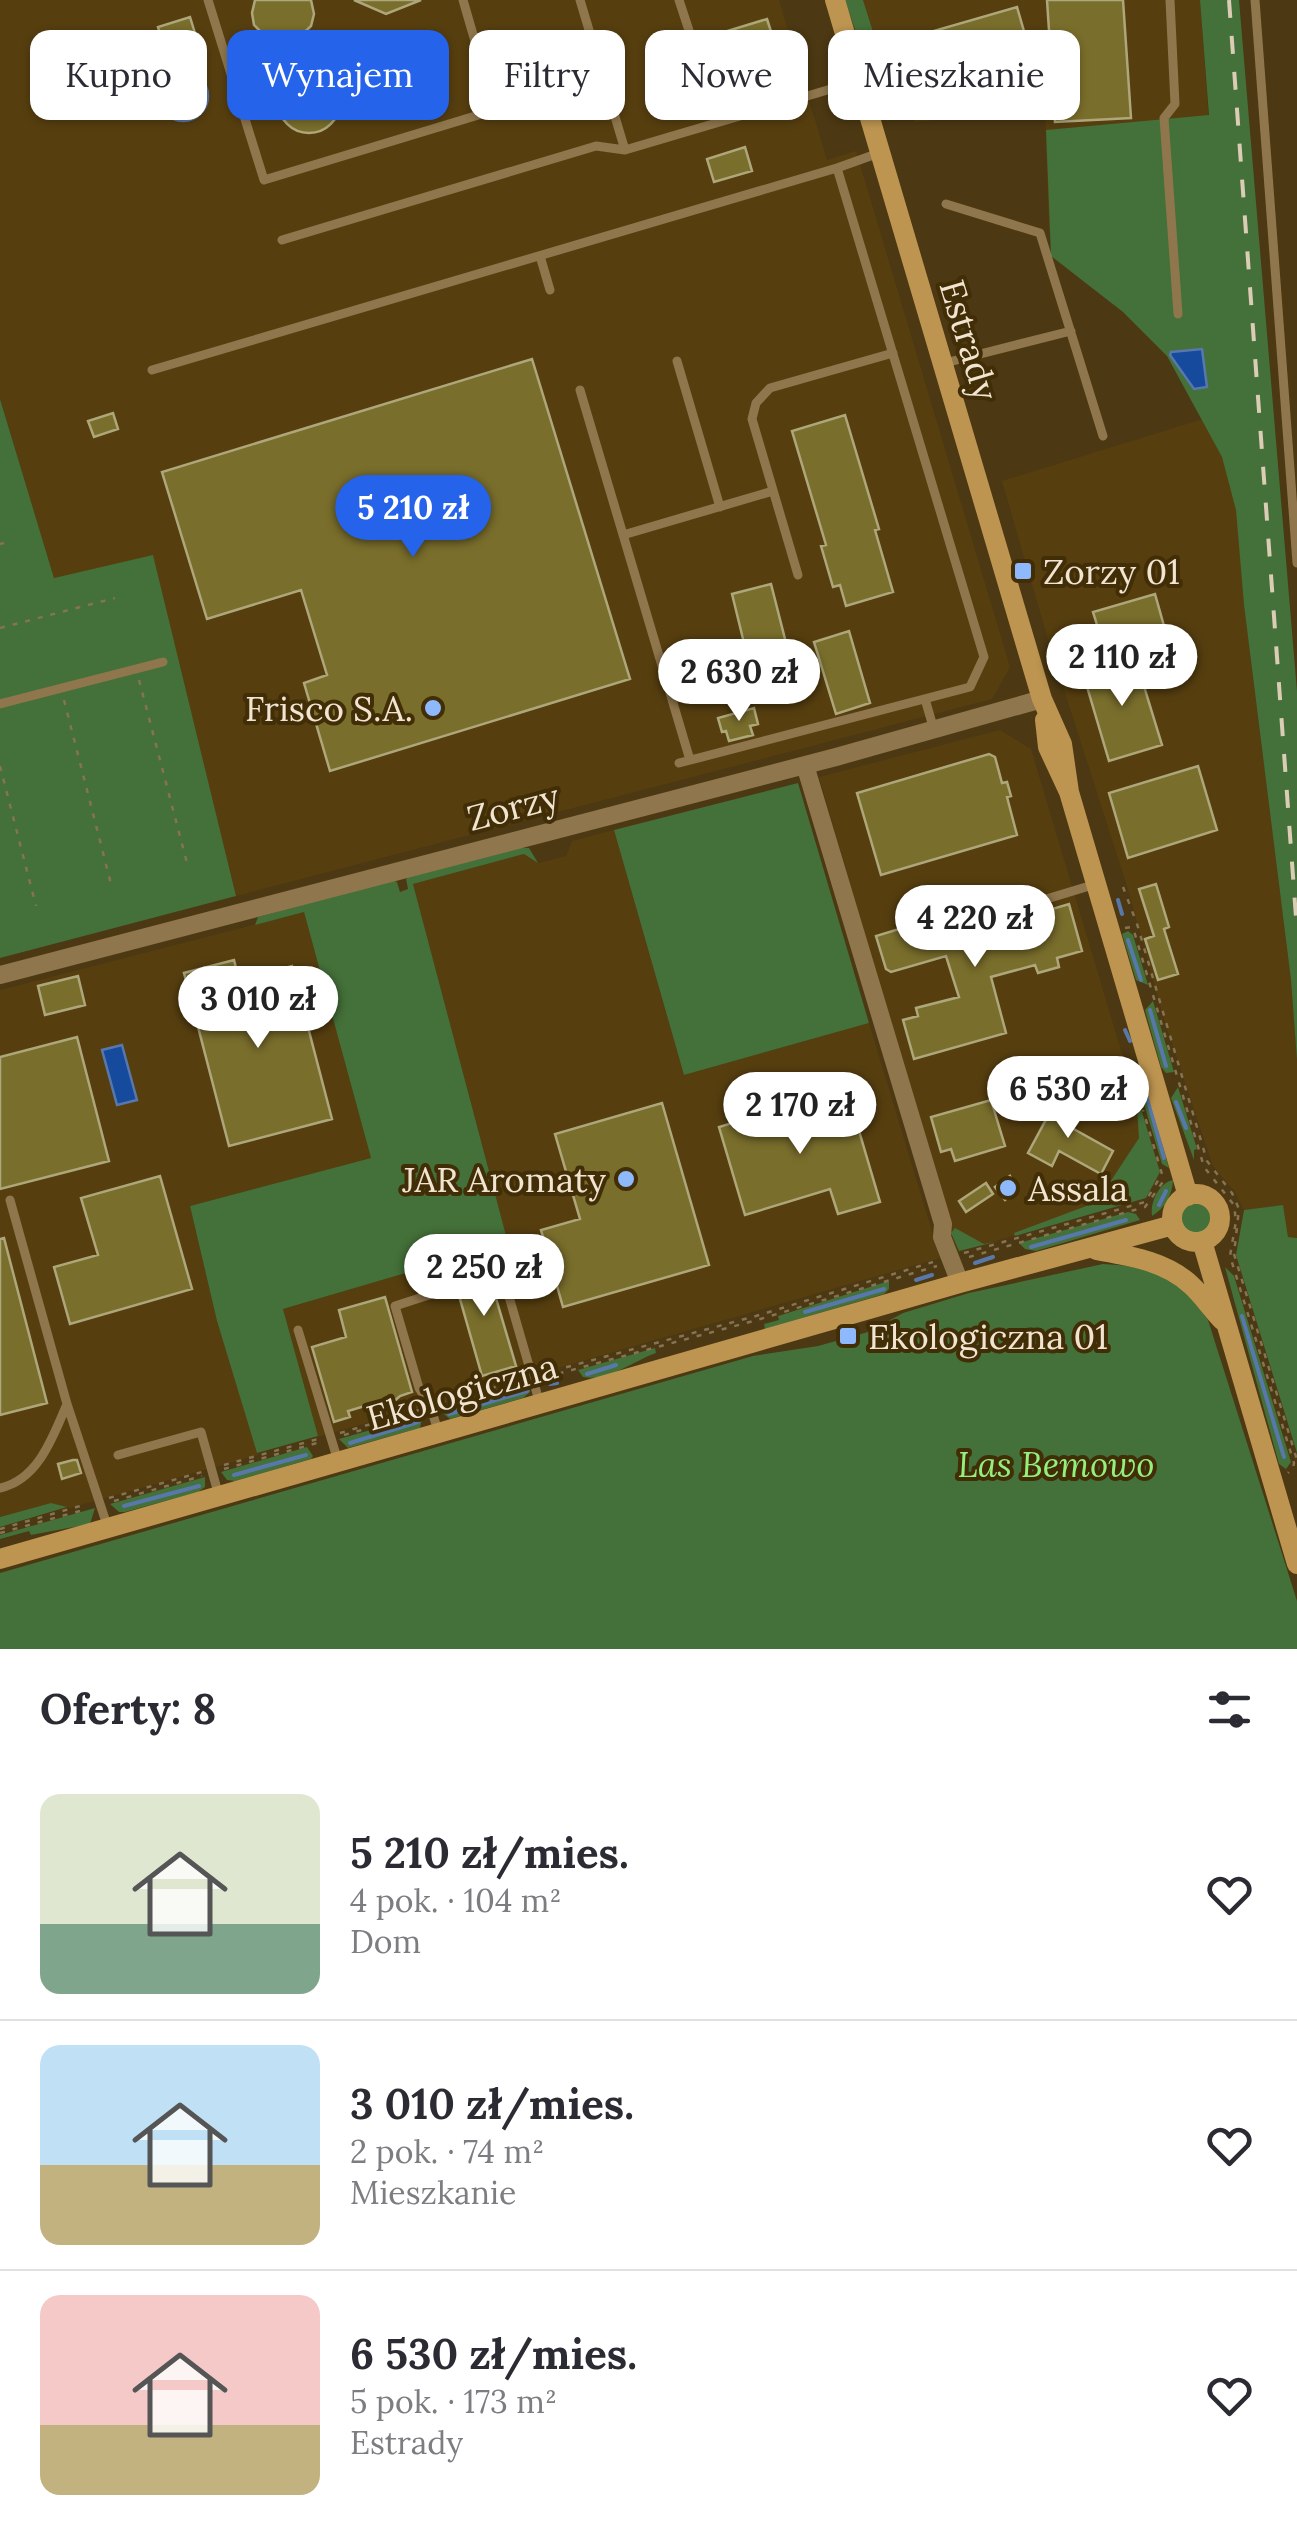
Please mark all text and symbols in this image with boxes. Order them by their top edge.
chip: Kupno [30,30,207,120]
chip: Wynajem [227,30,449,120]
chip: Filtry [469,30,625,120]
chip: Nowe [645,30,808,120]
chip: Mieszkanie [828,30,1080,120]
street label: Estrady [929,274,1009,406]
pin: 5 210 zł [310,475,516,560]
text: 5 210 zł [357,487,469,528]
place label: Zorzy 01 [1043,549,1180,594]
marker: Zorzy 01 [1012,560,1034,582]
pin: 2 110 zł [1019,624,1225,709]
text: 2 110 zł [1068,636,1176,677]
pin: 2 630 zł [636,639,842,724]
text: 2 630 zł [680,651,798,692]
place label: Frisco S.A. [245,686,413,731]
marker: Frisco S.A. [422,697,444,719]
street label: Zorzy [462,773,564,841]
pin: 4 220 zł [872,885,1078,970]
text: 4 220 zł [917,897,1033,938]
pin: 3 010 zł [155,966,361,1051]
text: 3 010 zł [200,978,316,1019]
pin: 6 530 zł [965,1056,1171,1141]
text: 6 530 zł [1009,1068,1127,1109]
pin: 2 170 zł [697,1072,903,1157]
text: 2 170 zł [745,1084,855,1125]
place label: JAR Aromaty [401,1157,607,1202]
place label: Assala [1027,1166,1128,1211]
marker: JAR Aromaty [615,1168,637,1190]
marker: Assala [997,1177,1019,1199]
pin: 2 250 zł [381,1234,587,1319]
text: 2 250 zł [426,1246,542,1287]
place label: Ekologiczna 01 [868,1314,1108,1359]
marker: Ekologiczna 01 [837,1325,859,1347]
street label: Ekologiczna [361,1343,563,1441]
park label: Las Bemowo [957,1442,1155,1487]
text: Oferty: 8 [40,1682,216,1736]
icon: filters [1202,1682,1257,1737]
text: 5 210 zł/mies. [350,1826,629,1880]
icon: home [120,1834,240,1954]
icon: heart [1202,1867,1257,1922]
text: 4 pok. · 104 m² [350,1880,562,1921]
text: Dom [350,1921,421,1962]
text: 3 010 zł/mies. [350,2077,634,2131]
icon: home [120,2085,240,2205]
icon: heart [1202,2118,1257,2173]
text: 2 pok. · 74 m² [350,2131,544,2172]
text: Mieszkanie [350,2172,516,2213]
text: 6 530 zł/mies. [350,2327,637,2381]
icon: home [120,2335,240,2455]
icon: heart [1202,2368,1257,2423]
text: 5 pok. · 173 m² [350,2381,557,2422]
text: Estrady [350,2422,463,2463]

